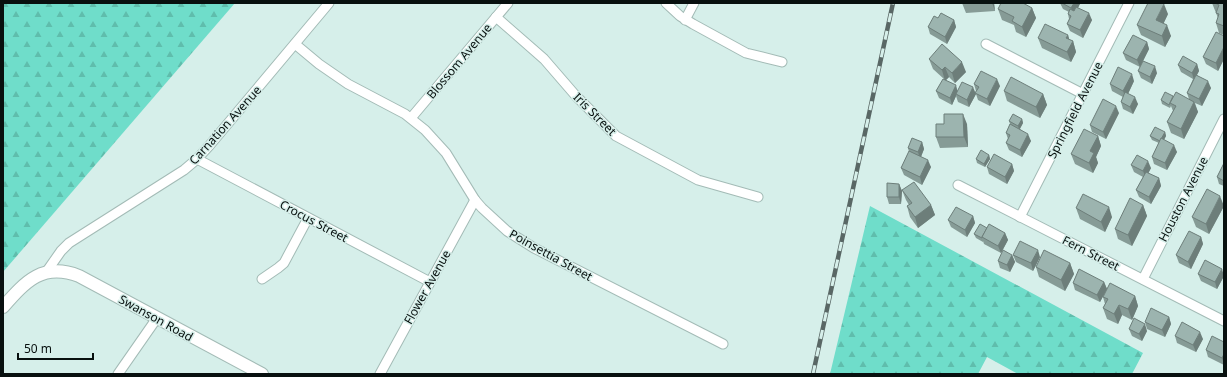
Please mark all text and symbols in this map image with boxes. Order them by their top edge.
street label: Blossom Avenue [422,20,496,102]
street label: Springfield Avenue [1043,58,1107,161]
street label: Carnation Avenue [185,82,265,168]
street label: Iris Street [570,89,621,140]
street label: Houston Avenue [1154,153,1212,245]
street label: Crocus Street [277,196,352,246]
street label: Poinsettia Street [506,225,596,285]
street label: Fern Street [1060,231,1123,275]
street label: Flower Avenue [400,246,455,327]
street label: Swanson Road [116,291,196,345]
scale bar [18,335,93,361]
text: 50 m [24,340,52,357]

